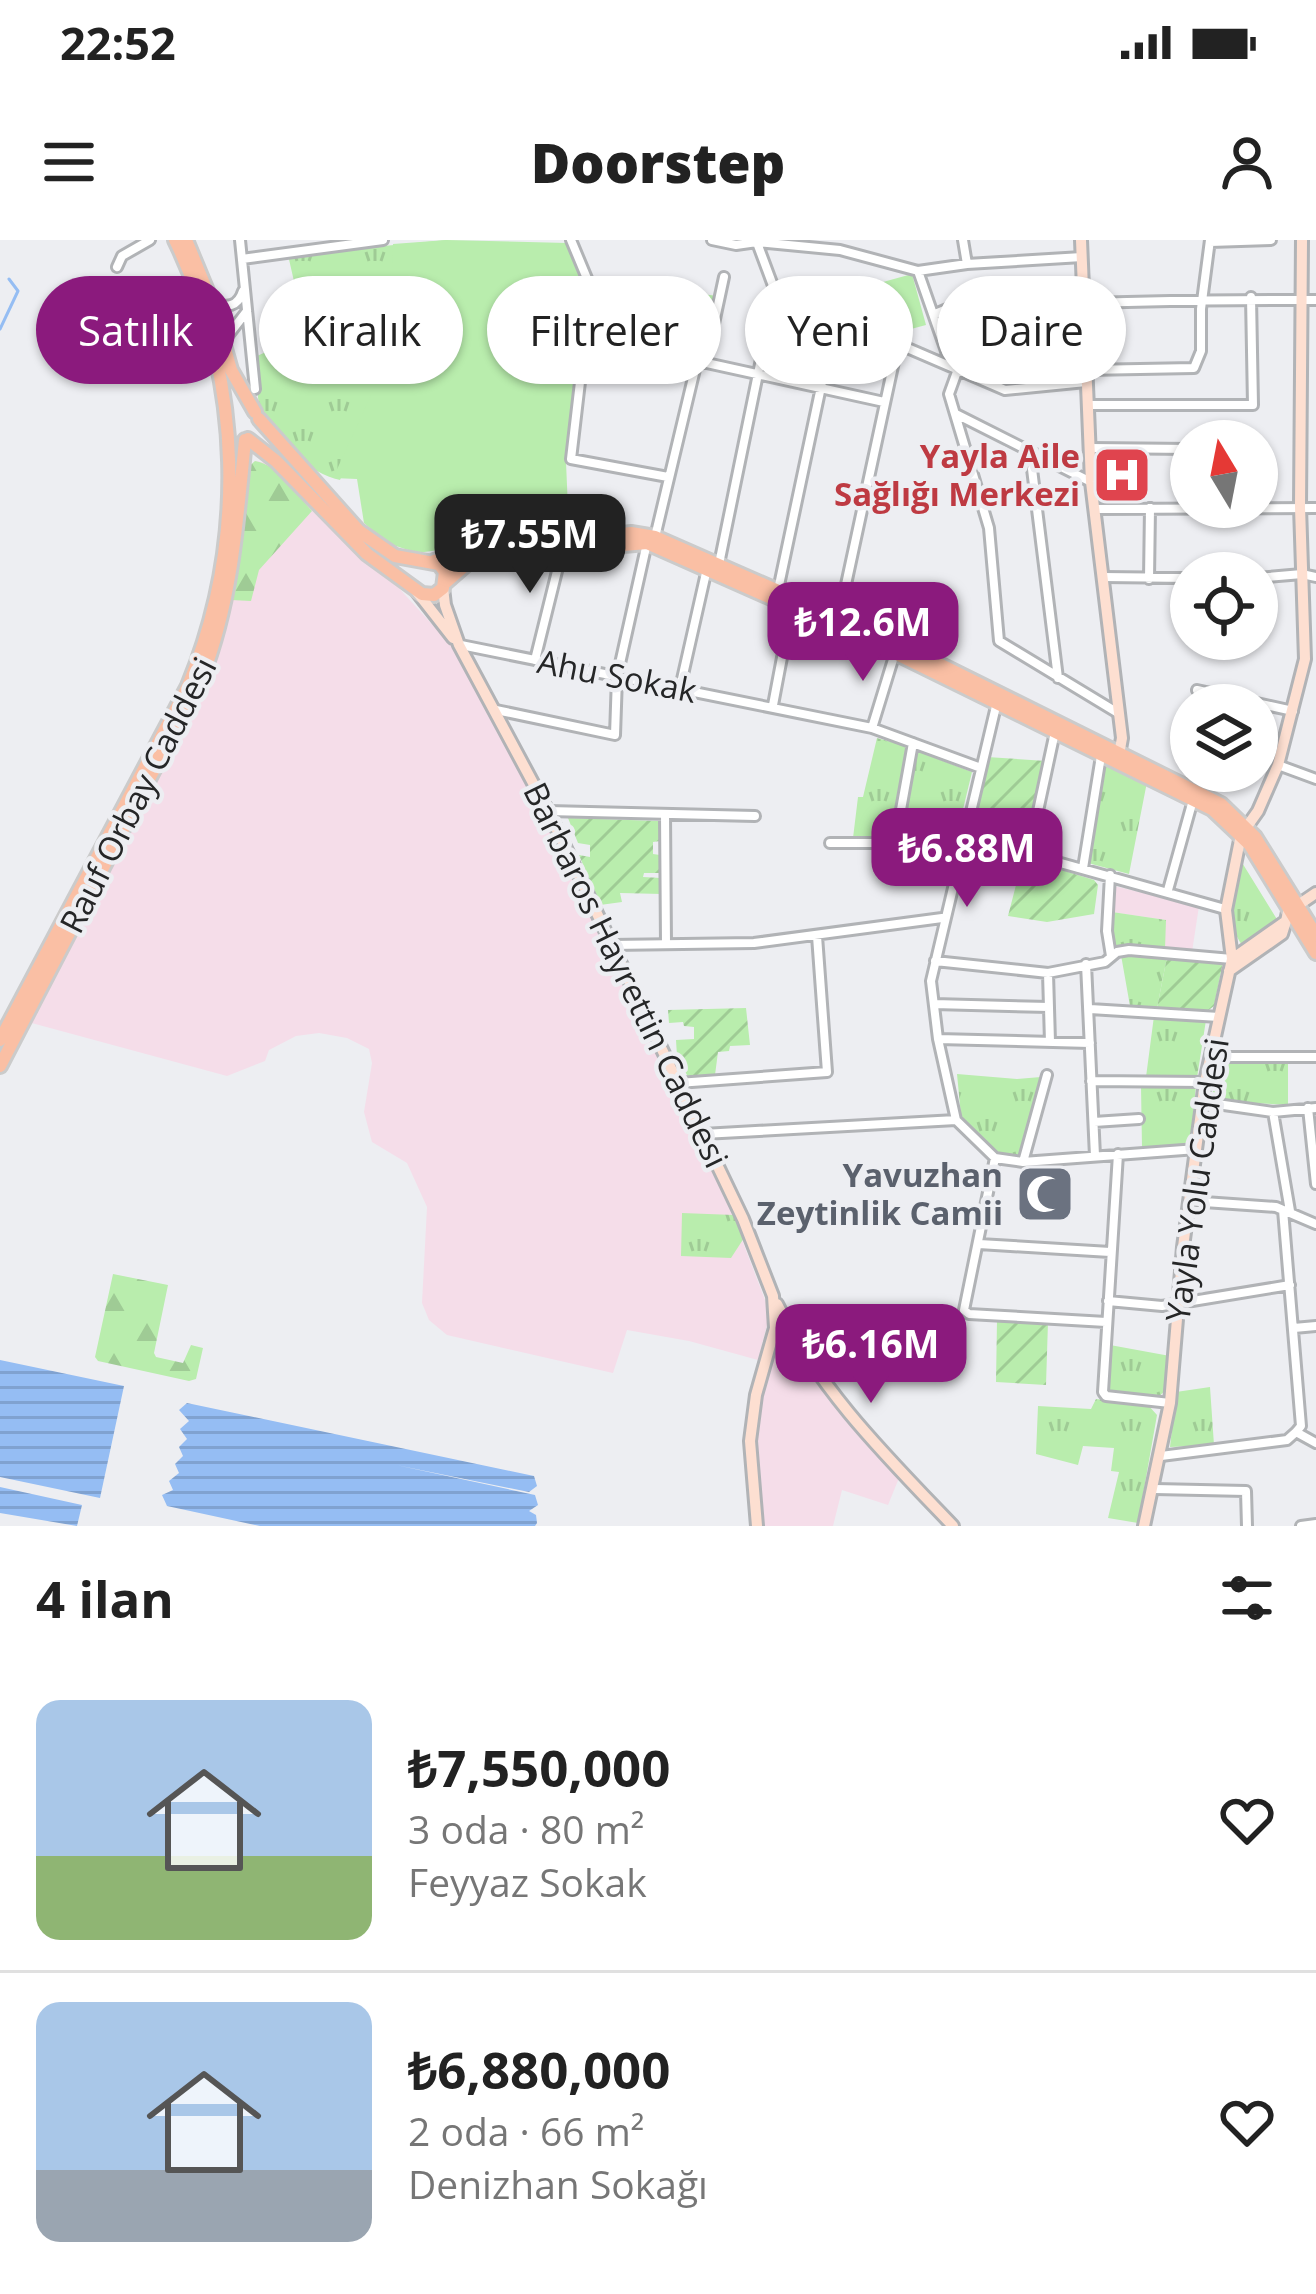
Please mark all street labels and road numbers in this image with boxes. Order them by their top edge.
street label: Ahu Sokak [534,638,701,713]
street label: Rauf Orbay Caddesi [49,649,226,940]
street label: Barbaros Hayrettin Caddesi [513,775,739,1175]
street label: Yayla Yolu Caddesi [1154,1035,1239,1325]

